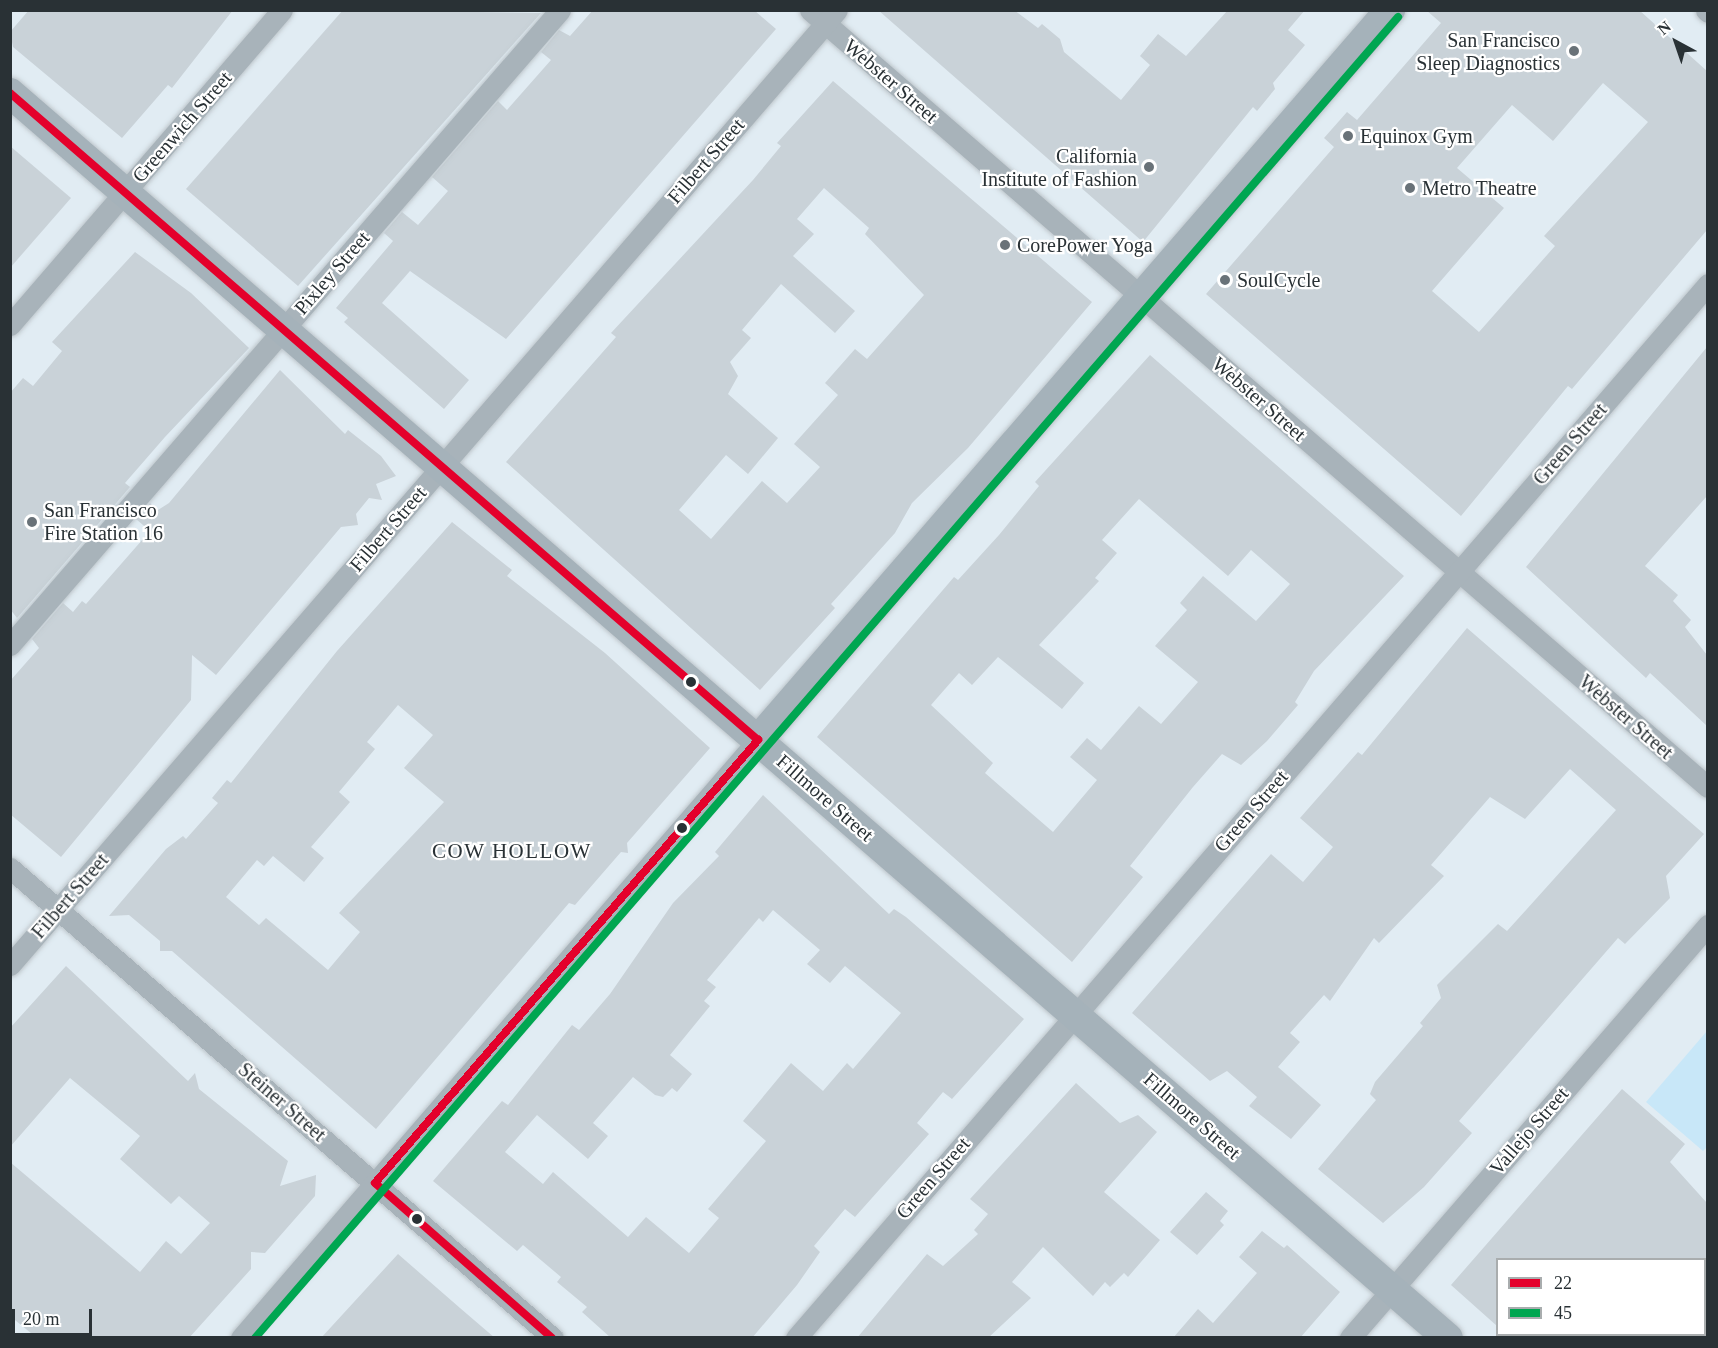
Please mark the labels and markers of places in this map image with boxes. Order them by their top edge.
place label: San Francisco Sleep Diagnostics [1416,28,1560,75]
marker: San Francisco Sleep Diagnostics [1565,42,1583,60]
place label: Equinox Gym [1360,124,1473,148]
marker: Equinox Gym [1341,129,1355,143]
place label: California Institute of Fashion [981,144,1137,191]
marker: California Institute of Fashion [1142,160,1156,174]
place label: Metro Theatre [1422,176,1537,200]
marker: Metro Theatre [1403,181,1417,195]
place label: CorePower Yoga [1017,233,1153,257]
marker: CorePower Yoga [998,238,1012,252]
place label: SoulCycle [1237,268,1320,292]
marker: SoulCycle [1218,273,1232,287]
place label: San Francisco Fire Station 16 [44,498,163,545]
marker: San Francisco Fire Station 16 [25,515,39,529]
unlabelled marker [685,676,697,688]
unlabelled marker [676,822,688,834]
unlabelled marker [411,1213,423,1225]

